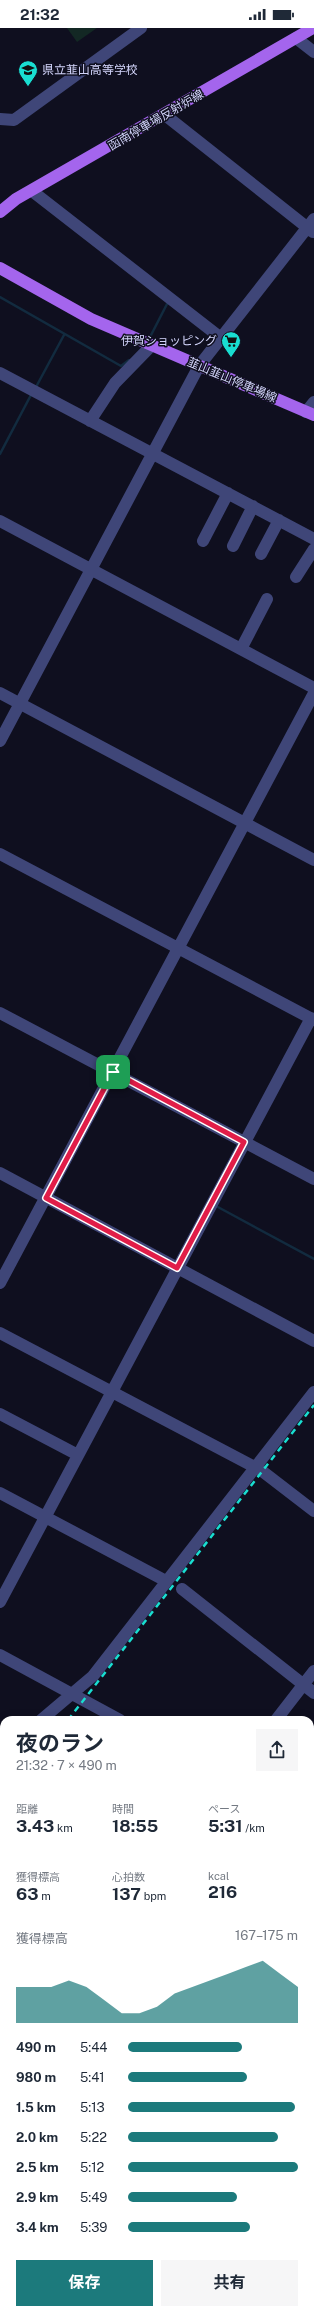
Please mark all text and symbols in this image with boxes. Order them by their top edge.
text: 21:32 [20,6,60,23]
school or university icon: 県立韮山高等学校 [17,59,39,87]
place label: 県立韮山高等学校 [42,63,138,77]
street label: 函南停車場反射炉線 [106,87,206,153]
supermarket icon: 伊賀ショッピング [220,330,242,358]
place label: 伊賀ショッピング [121,334,217,348]
street label: 韮山韮山停車場線 [185,355,279,405]
pin [96,1055,130,1089]
icon: arrive [102,1061,124,1083]
button: share [256,1729,298,1771]
text: 夜のラン [16,1730,104,1756]
text: 21:32 · 7 × 490 m [16,1758,117,1773]
text: 距離 [16,1803,38,1815]
text: 時間 [112,1803,134,1815]
text: ペース [208,1803,240,1815]
text: 3.43 [16,1816,54,1836]
text: 18:55 [112,1816,158,1836]
text: 5:31 [208,1816,243,1836]
text: km [54,1822,73,1834]
text: /km [243,1822,265,1834]
text: kcal [208,1870,229,1882]
text: 獲得標高 [16,1871,60,1883]
text: 心拍数 [112,1871,145,1883]
text: 216 [208,1882,237,1902]
text: 63 [16,1884,38,1904]
text: 137 [112,1884,141,1904]
text: m [38,1890,51,1902]
text: bpm [141,1890,166,1902]
text: 167–175 m [235,1928,298,1943]
text: 獲得標高 [16,1931,68,1946]
text: 490 m [16,2040,56,2055]
text: 5:44 [80,2040,108,2055]
text: 980 m [16,2070,56,2085]
text: 5:41 [80,2070,105,2085]
text: 1.5 km [16,2100,56,2115]
text: 5:13 [80,2100,105,2115]
text: 2.0 km [16,2130,58,2145]
text: 5:22 [80,2130,107,2145]
text: 2.5 km [16,2160,59,2175]
text: 5:12 [80,2160,104,2175]
text: 2.9 km [16,2190,58,2205]
text: 5:49 [80,2190,107,2205]
text: 3.4 km [16,2220,59,2235]
text: 5:39 [80,2220,107,2235]
button: 保存 [16,2260,153,2306]
button: 共有 [161,2260,298,2306]

